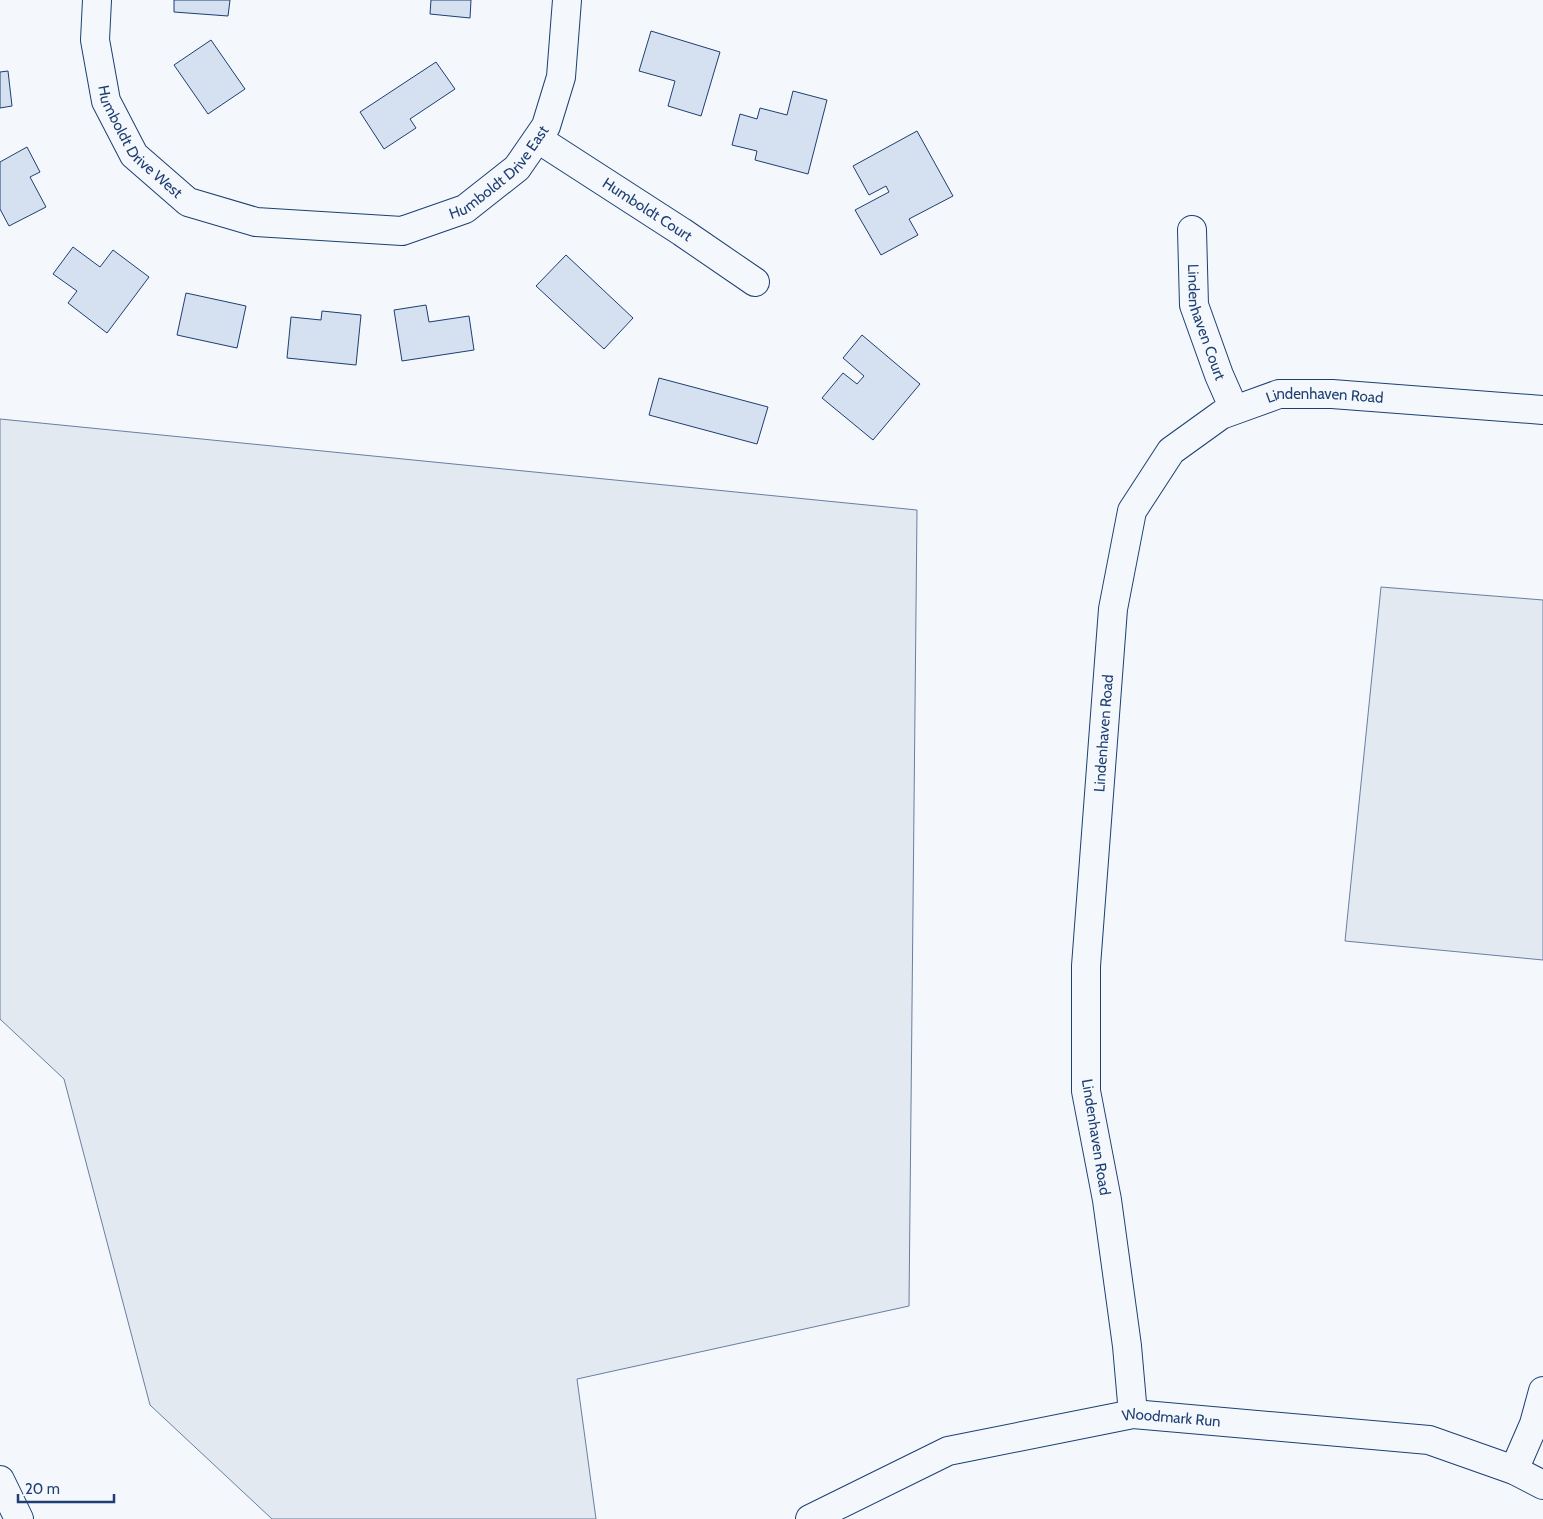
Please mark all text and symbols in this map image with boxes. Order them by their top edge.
street label: Humboldt Drive West [94,84,186,202]
street label: Humboldt Drive East [447,122,553,223]
street label: Humboldt Court [599,174,696,245]
street label: Lindenhaven Court [1184,264,1229,383]
street label: Lindenhaven Road [1263,385,1384,407]
street label: Lindenhaven Road [1090,674,1117,793]
street label: Lindenhaven Road [1078,1077,1114,1197]
street label: Woodmark Run [1121,1404,1221,1431]
scale bar [18,1472,114,1504]
text: 20 m [25,1480,60,1498]

